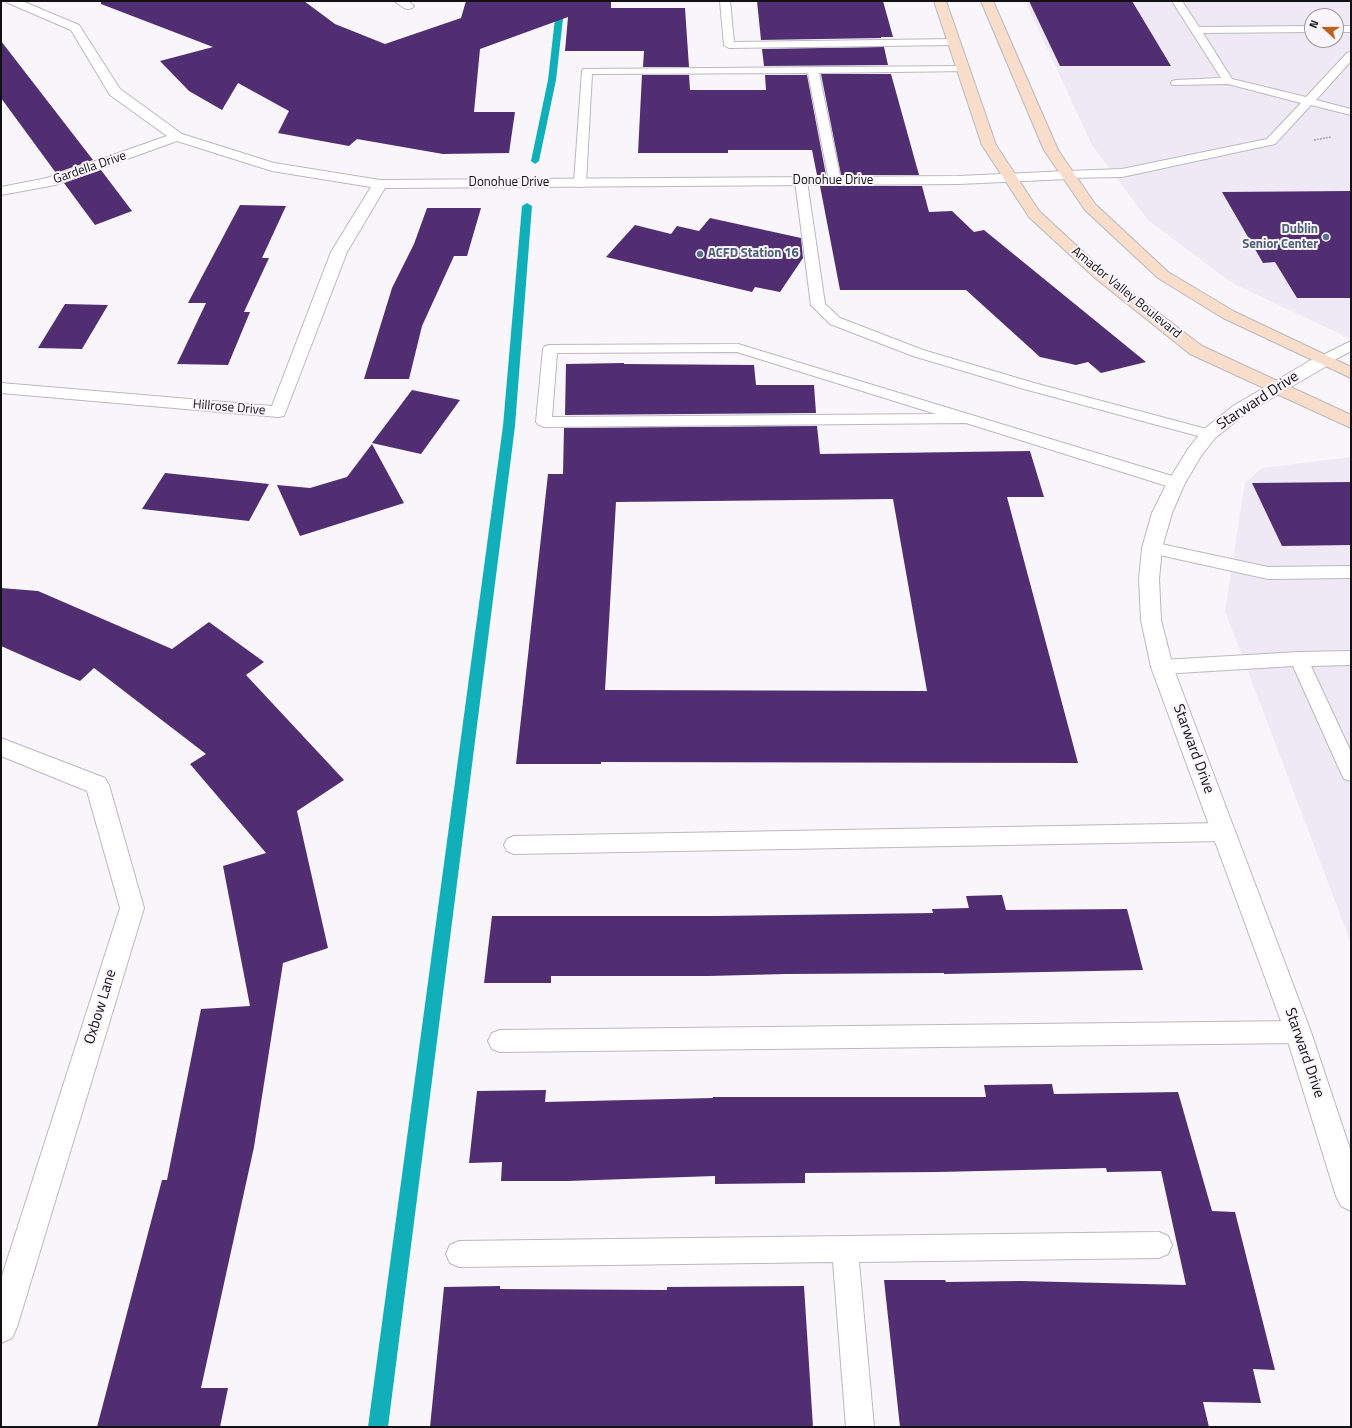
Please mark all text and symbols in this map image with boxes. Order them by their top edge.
north arrow [1304,8,1344,48]
text: N [1305,18,1323,30]
street label: Gardella Drive [51,148,129,188]
street label: Donohue Drive [793,173,873,189]
street label: Donohue Drive [469,175,549,191]
place label: Dublin Senior Center [1242,222,1318,253]
marker: Dublin Senior Center [1321,232,1331,242]
street label: Amador Valley Boulevard [1068,244,1184,342]
place label: ACFD Station 16 [708,246,799,262]
marker: ACFD Station 16 [695,249,705,259]
street label: Starward Drive [1214,368,1302,434]
street label: Hillrose Drive [192,397,266,419]
street label: Starward Drive [1168,702,1218,796]
street label: Oxbow Lane [81,967,121,1047]
street label: Starward Drive [1280,1006,1328,1100]

